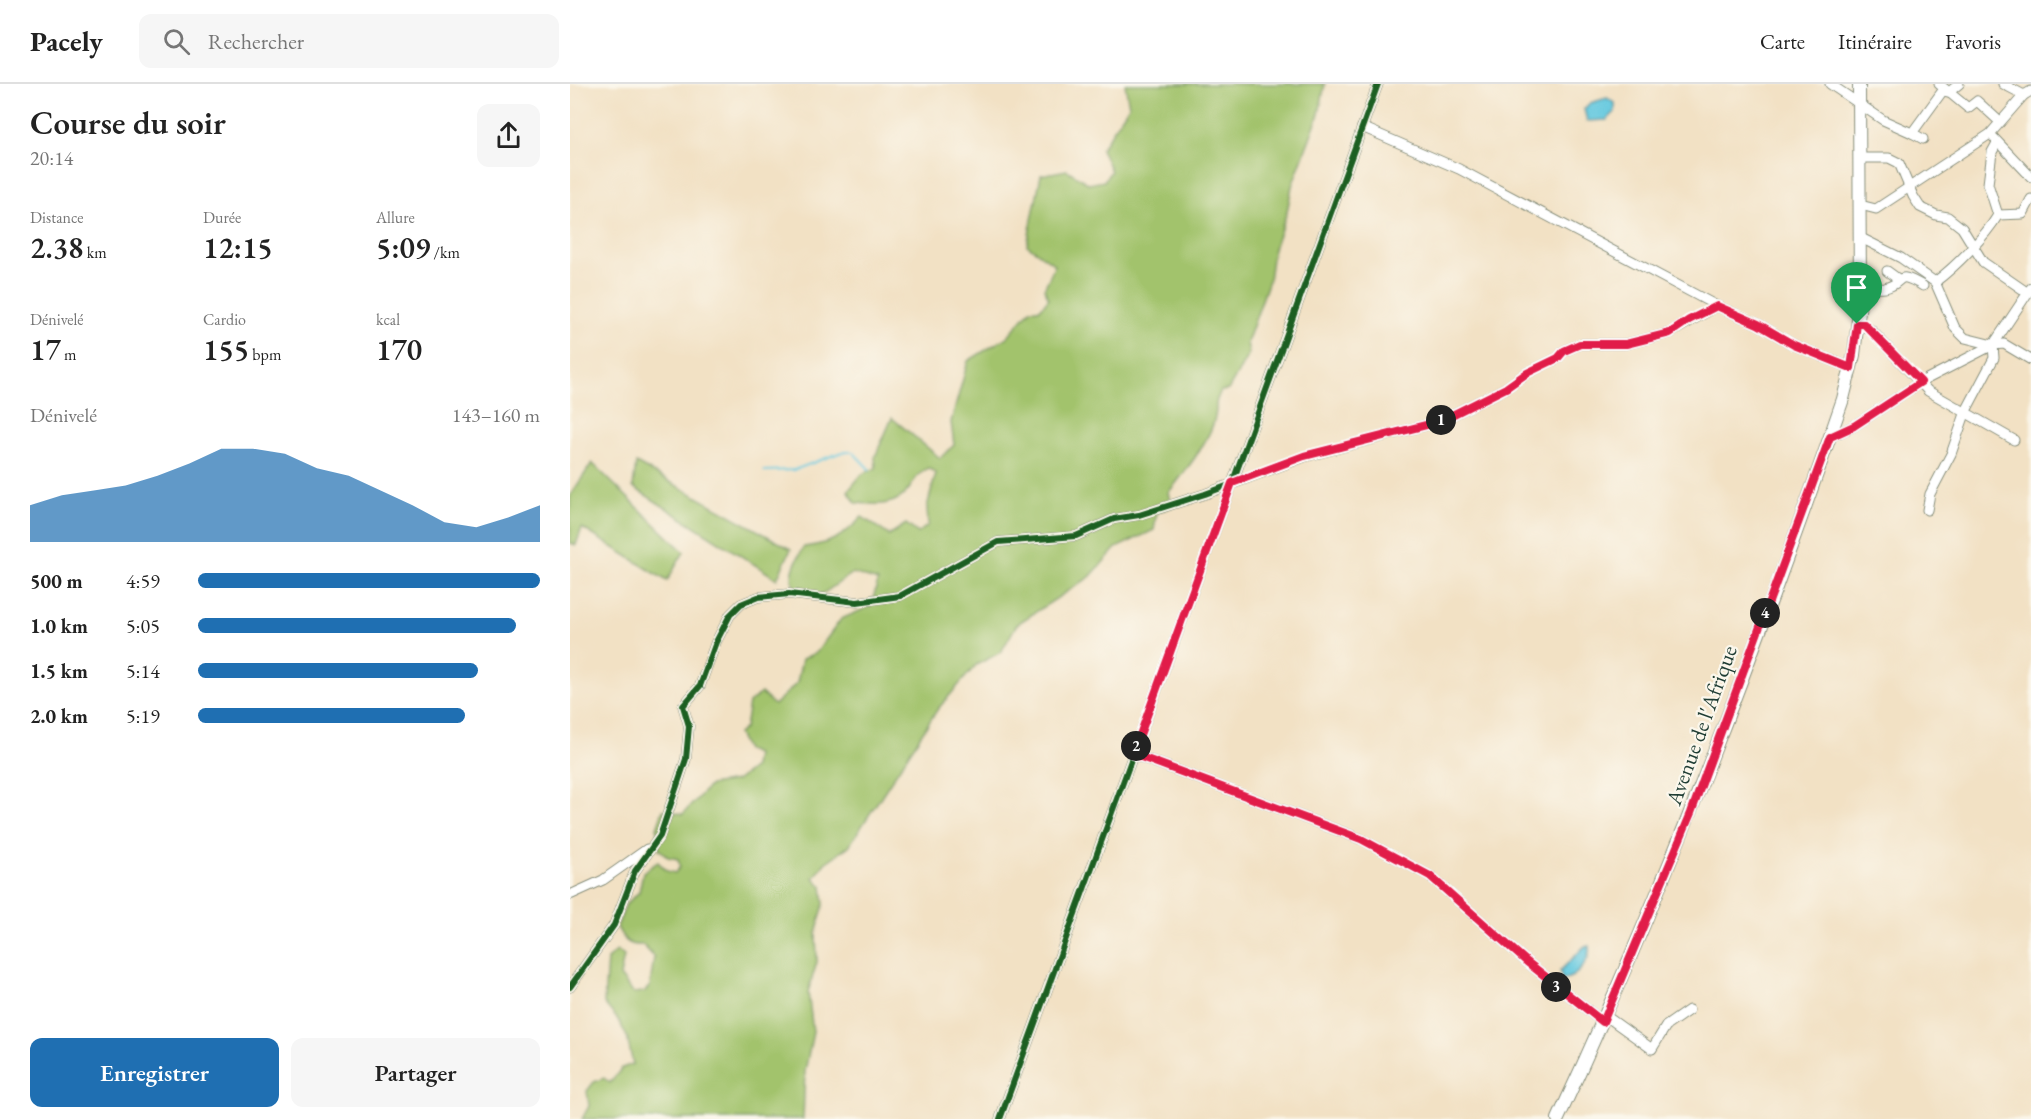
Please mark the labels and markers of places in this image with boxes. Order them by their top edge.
pin [1831,262,1882,324]
pin: 1 [1426,405,1456,435]
pin: 4 [1750,598,1780,628]
pin: 2 [1121,731,1151,761]
pin: 3 [1541,972,1571,1002]

